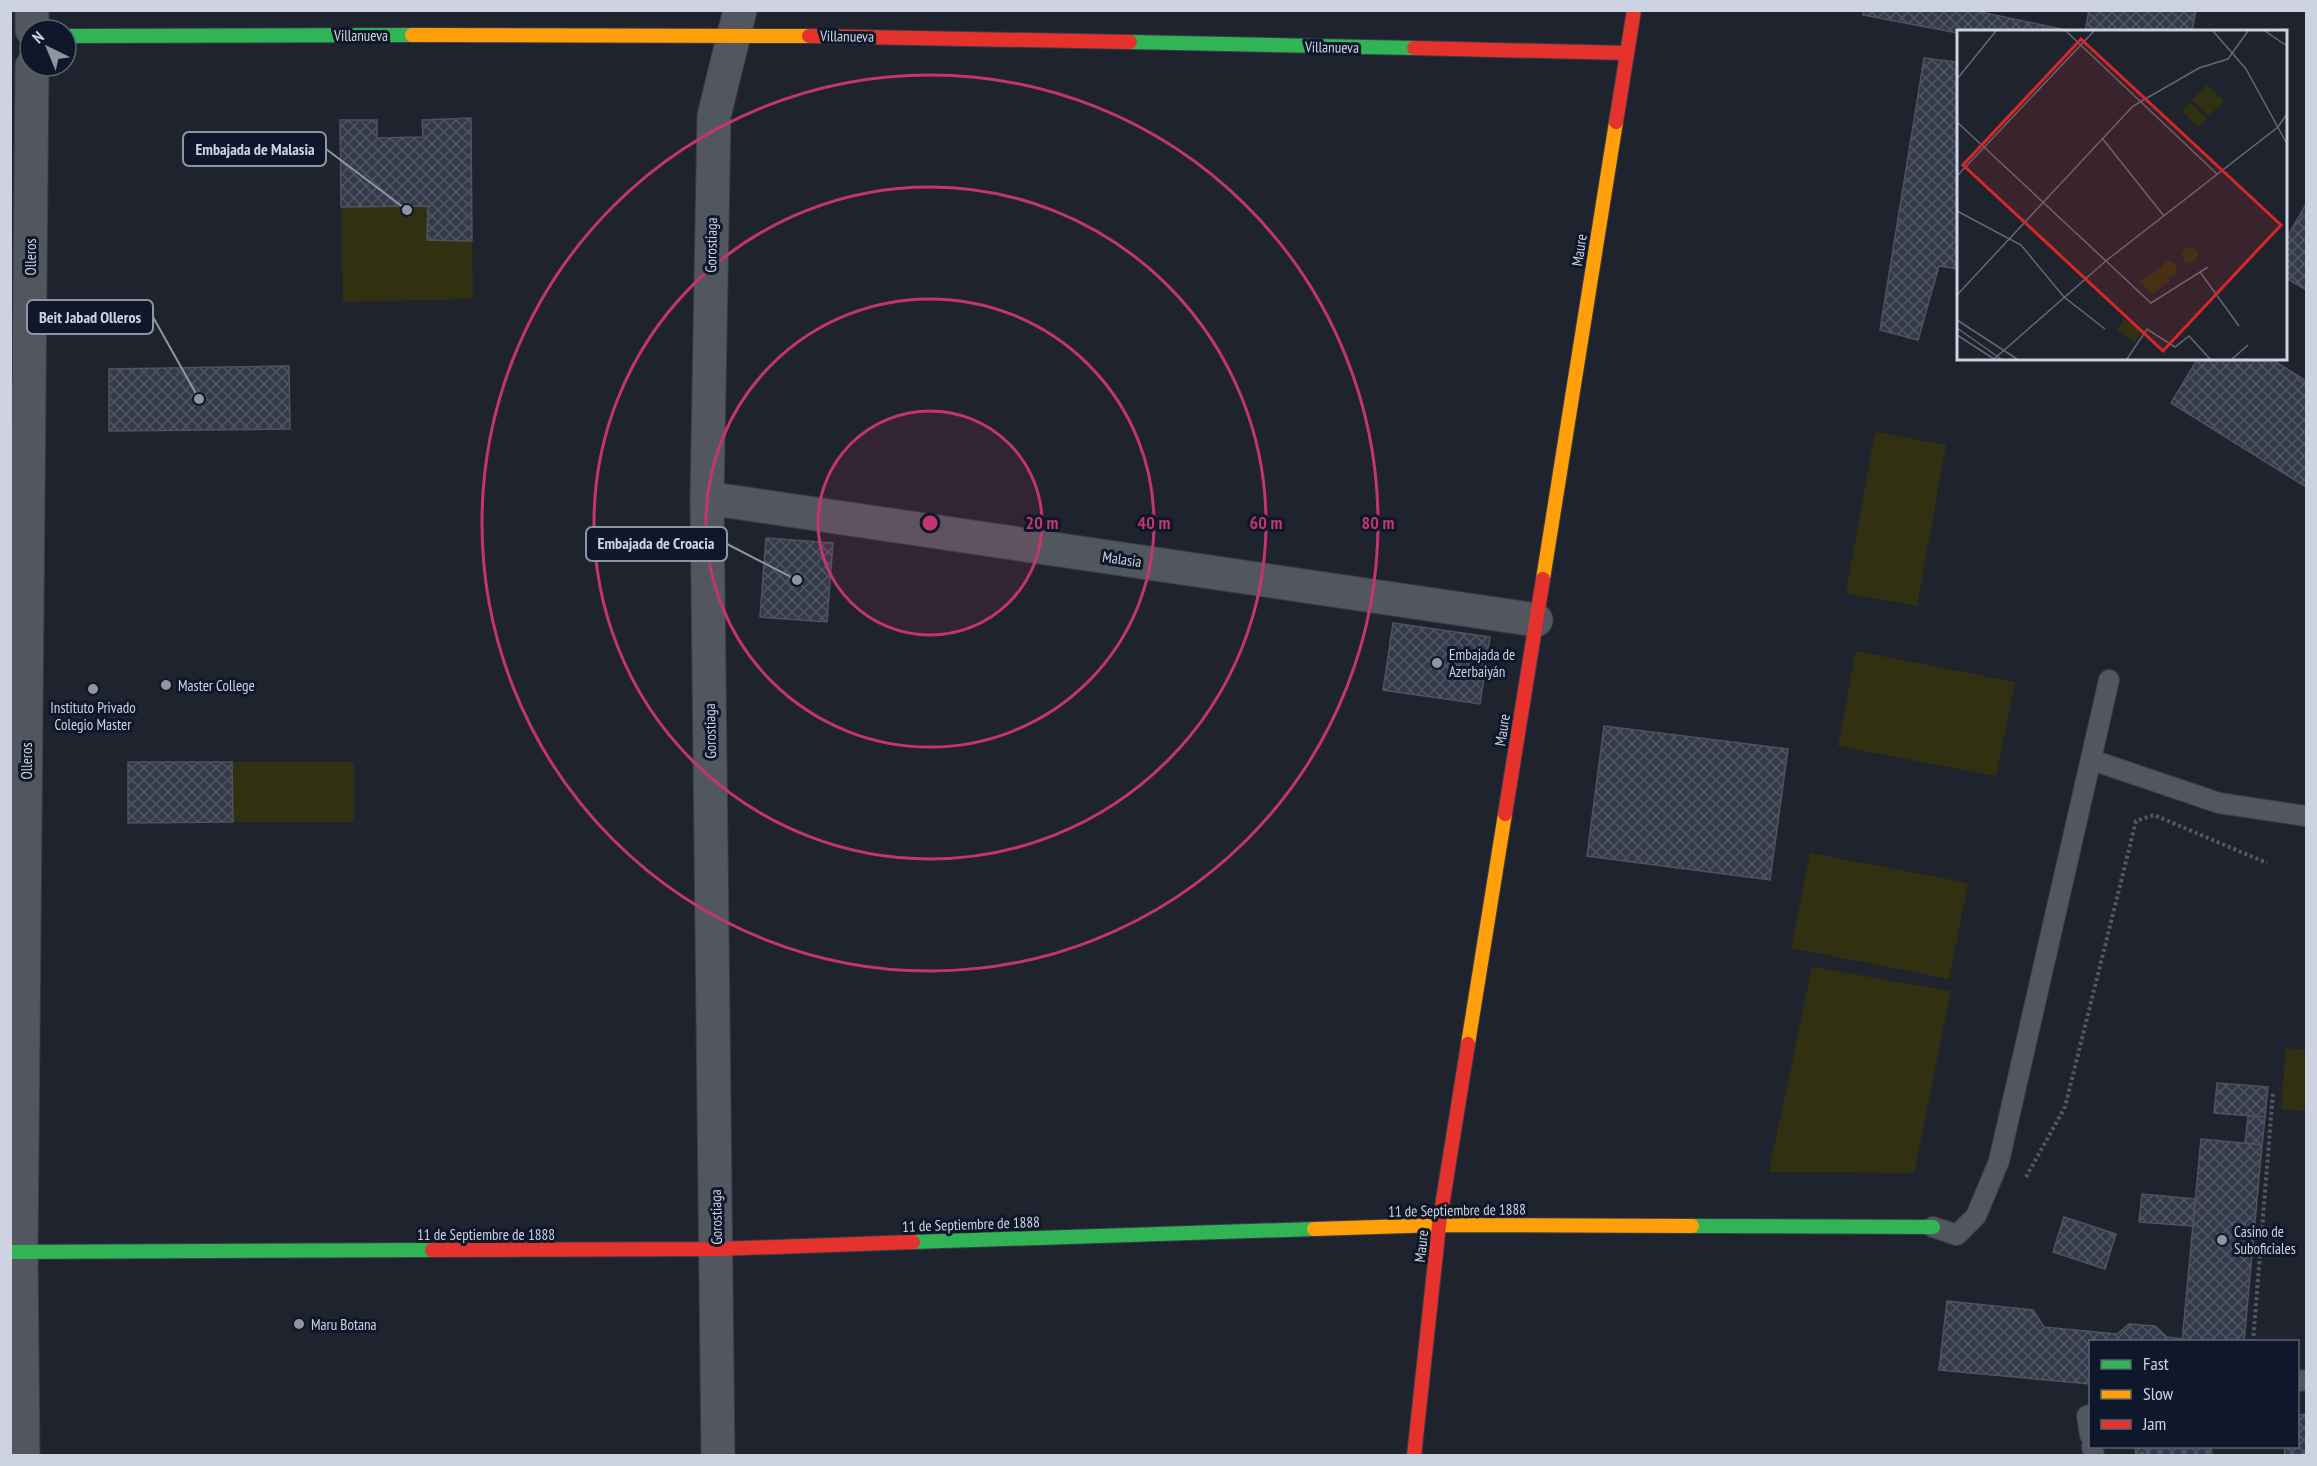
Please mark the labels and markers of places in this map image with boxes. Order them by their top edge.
callout: Embajada de Malasia [183,132,326,166]
callout: Beit Jabad Olleros [27,300,153,334]
centre of rings [920,513,940,533]
callout: Embajada de Croacia [586,527,727,561]
place label: Embajada de Azerbaiyán [1449,645,1515,681]
marker: Embajada de Azerbaiyán [1430,656,1444,670]
place label: Master College [178,676,255,695]
marker: Master College [159,678,173,692]
marker: Instituto Privado Colegio Master [86,682,100,696]
place label: Instituto Privado Colegio Master [50,698,136,734]
place label: Casino de Suboficiales [2234,1222,2296,1258]
marker: Casino de Suboficiales [2215,1233,2229,1247]
place label: Maru Botana [311,1315,377,1334]
marker: Maru Botana [292,1317,306,1331]

